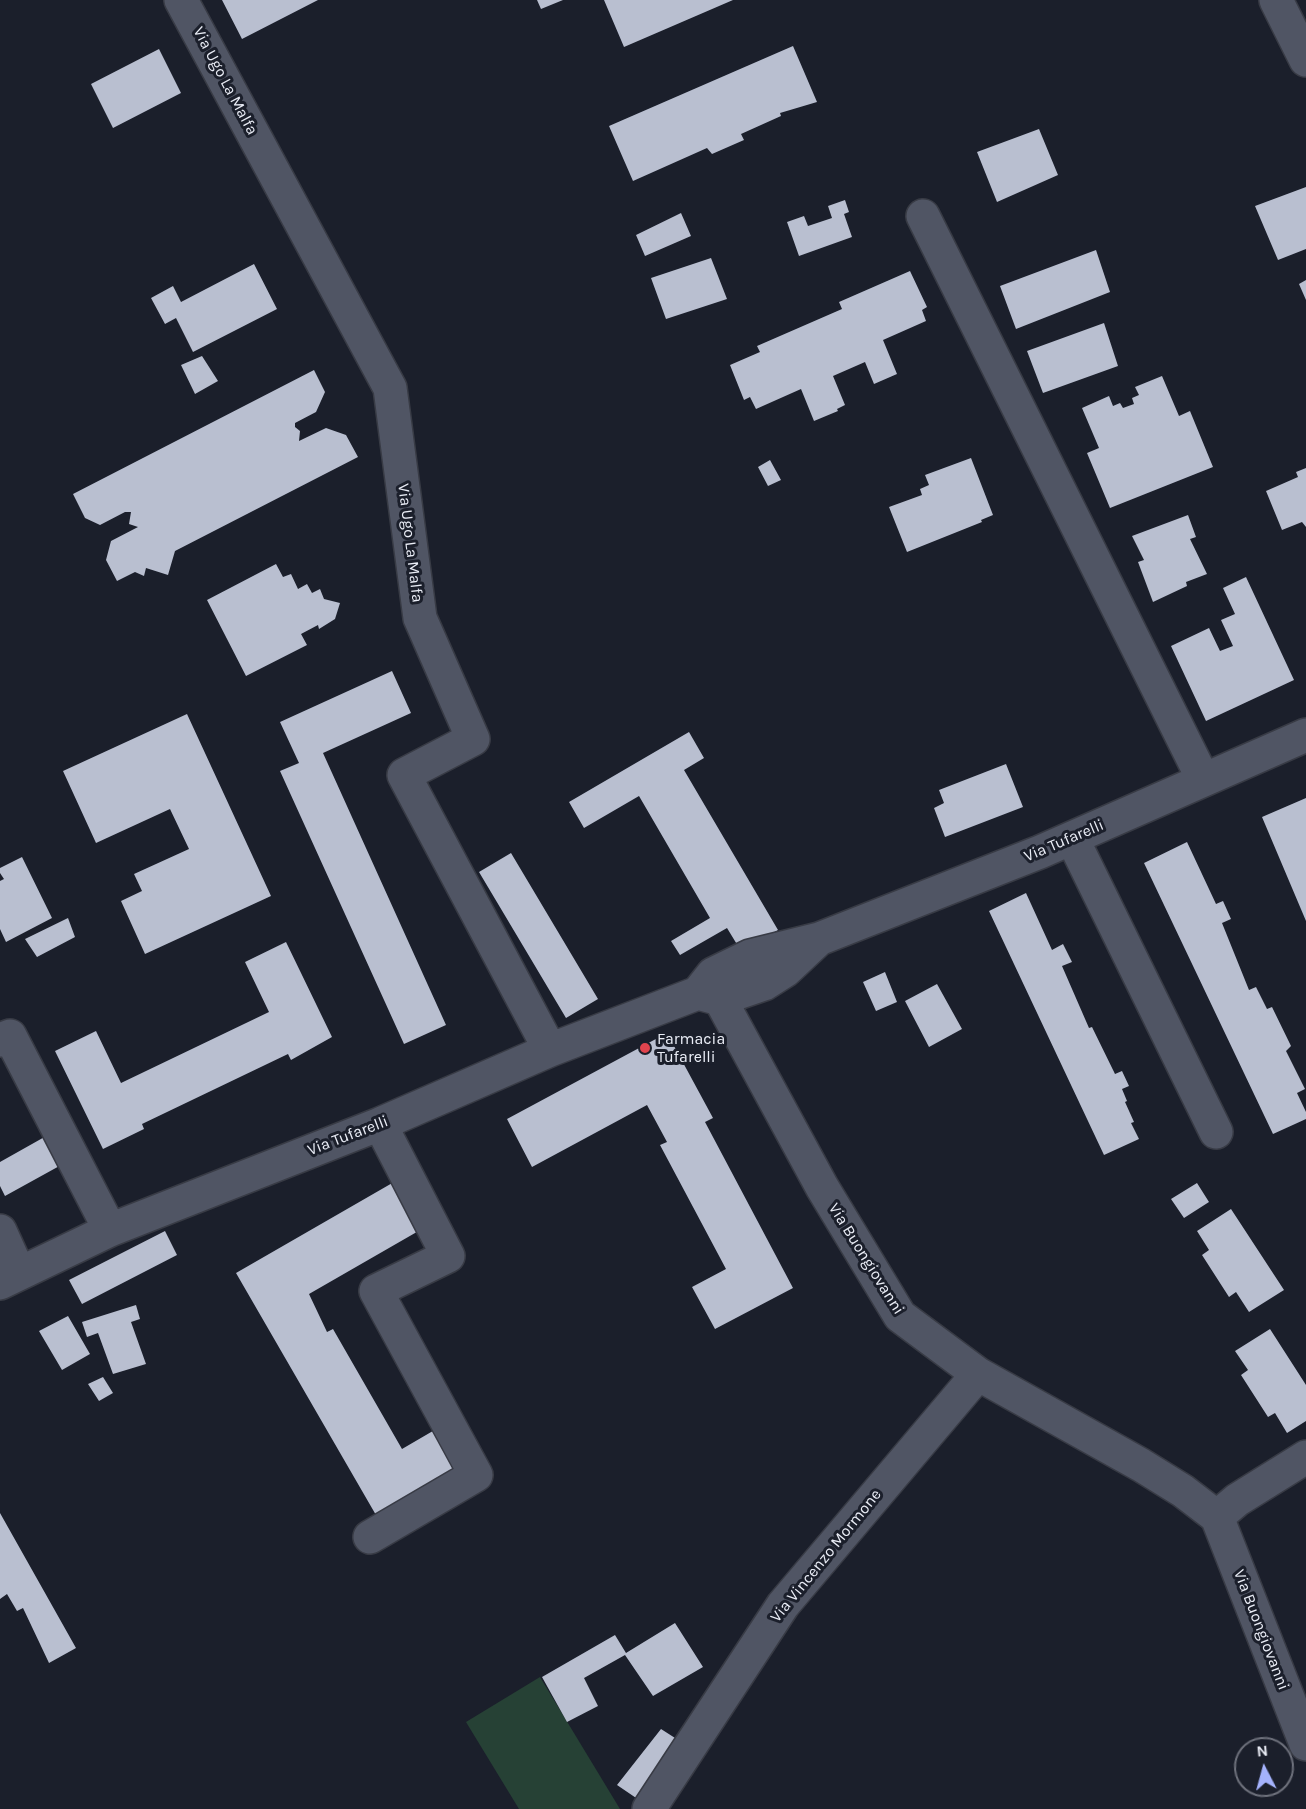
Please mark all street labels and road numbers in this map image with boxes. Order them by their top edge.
street label: Via Ugo La Malfa [188,24,262,138]
street label: Via Ugo La Malfa [393,482,427,604]
street label: Via Tufarelli [1021,816,1107,866]
street label: Via Tufarelli [305,1112,391,1160]
street label: Via Buongiovanni [824,1200,908,1318]
street label: Via Vincenzo Mormone [766,1486,886,1626]
street label: Via Buongiovanni [1229,1567,1293,1693]

